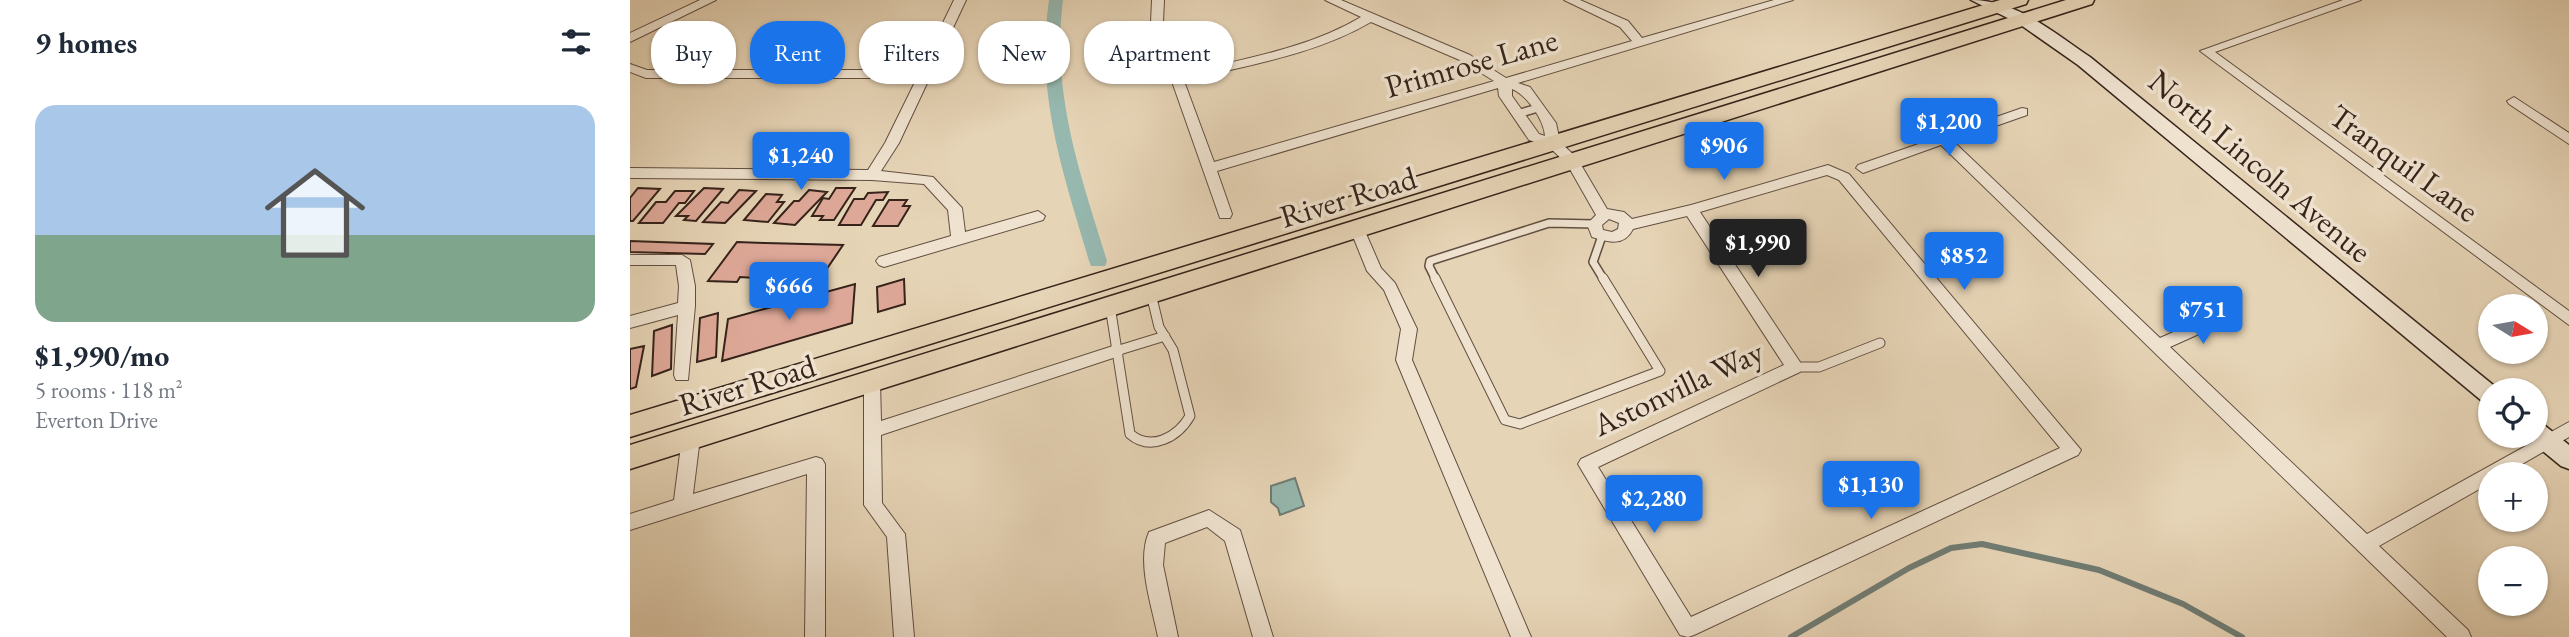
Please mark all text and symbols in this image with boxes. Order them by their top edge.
street label: Primrose Lane [1380,18,1562,108]
chip: Buy [651,21,736,84]
chip: Rent [750,21,845,84]
chip: Filters [859,21,964,84]
chip: New [978,21,1070,84]
chip: Apartment [1084,21,1234,84]
text: 9 homes [35,23,137,62]
icon: filters [557,23,595,61]
street label: North Lincoln Avenue [2140,60,2380,272]
street label: Tranquil Lane [2321,95,2487,231]
pin: $1,200 [1892,99,2006,158]
text: $1,200 [1917,106,1981,136]
pin: $906 [1683,122,1765,182]
text: $906 [1700,130,1748,160]
pin: $1,240 [744,132,858,192]
text: $1,240 [769,140,833,170]
icon: home [252,150,378,276]
street label: River Road [1275,156,1422,238]
pin: $1,990 [1701,219,1815,279]
text: $1,990 [1726,227,1790,257]
pin: $852 [1923,232,2005,292]
text: $852 [1940,240,1988,270]
pin: $666 [748,262,830,322]
text: $666 [765,270,813,300]
pin: $751 [2162,286,2244,346]
text: $751 [2179,294,2227,324]
north arrow [2478,294,2548,364]
map controls [2478,294,2548,616]
street label: Astonvilla Way [1585,330,1771,446]
text: $1,990/mo [35,336,169,375]
street label: River Road [674,344,821,426]
text: 5 rooms · 118 m² [35,375,183,405]
button: locate [2478,378,2548,448]
text: Everton Drive [35,405,158,435]
pin: $1,130 [1814,462,1928,521]
button: + [2478,462,2548,532]
text: $1,130 [1839,469,1903,499]
pin: $2,280 [1597,476,1711,535]
text: $2,280 [1622,483,1686,513]
button: − [2478,546,2548,616]

